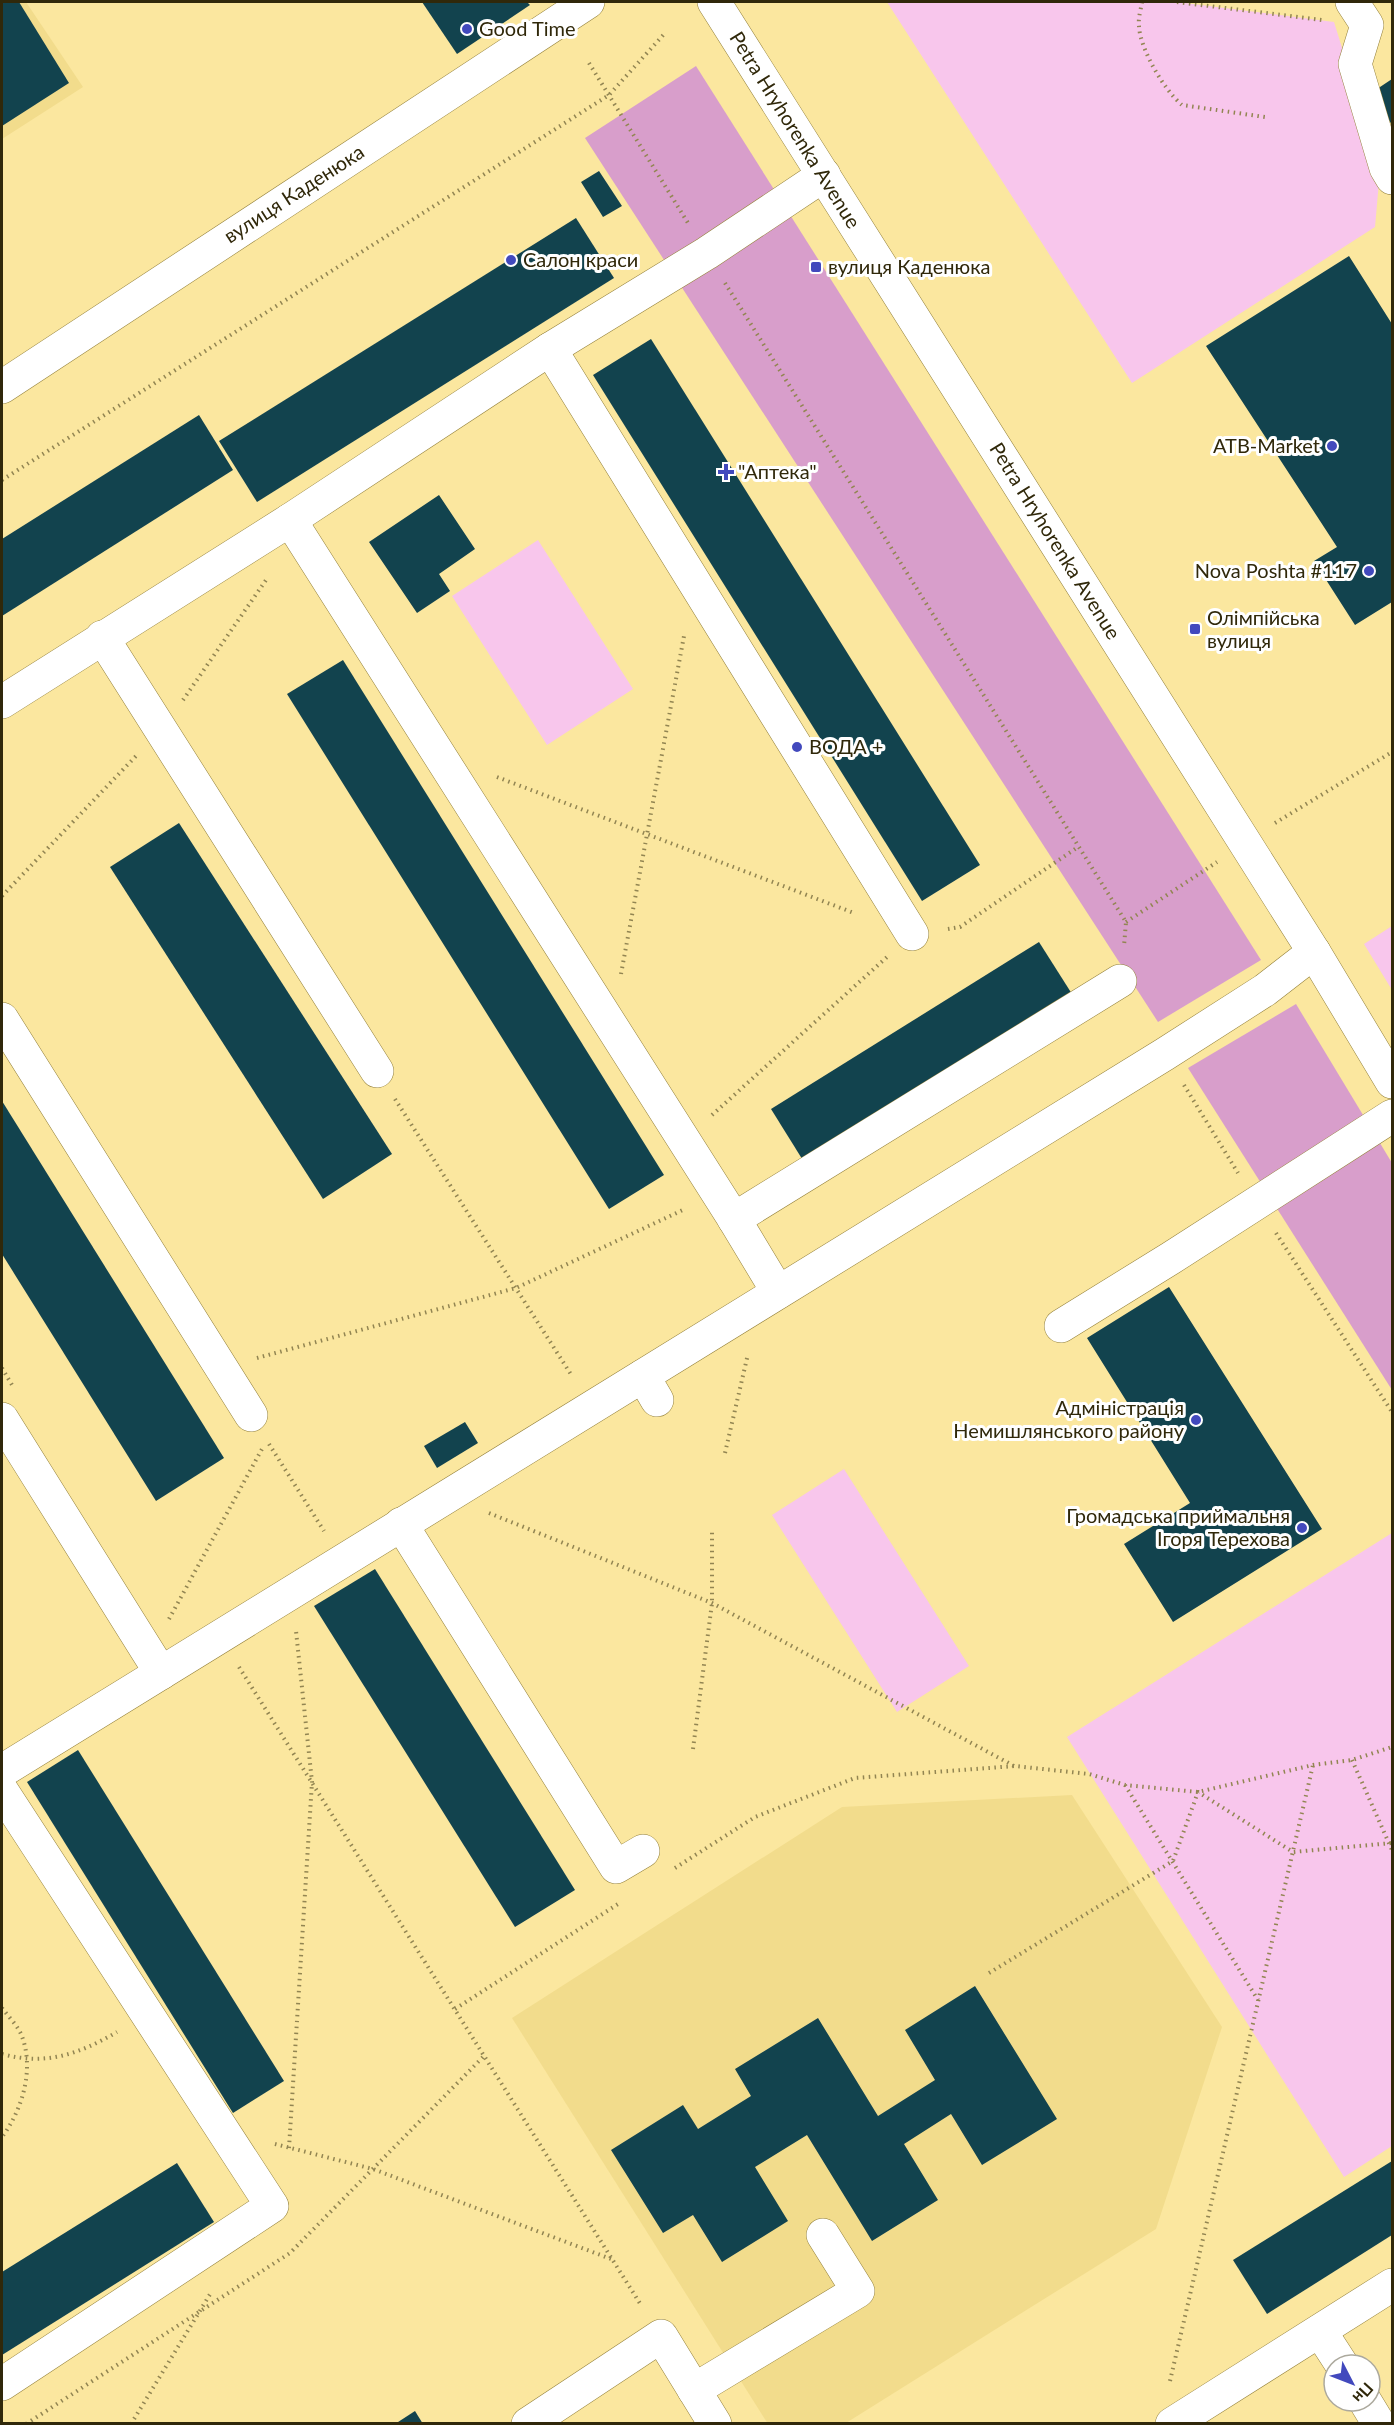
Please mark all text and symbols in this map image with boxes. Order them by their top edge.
place label: Good Time [479,16,575,40]
marker: Good Time [460,22,474,36]
street label: Petra Hryhorenka Аvenue [725,27,866,232]
street label: вулиця Каденюка [219,139,368,247]
place label: Салон краси [523,247,638,271]
marker: Салон краси [504,253,518,267]
place label: вулиця Каденюка [828,254,990,278]
marker: вулиця Каденюка [809,260,823,274]
place label: ATB-Market [1213,433,1320,457]
street label: Petra Hryhorenka Аvenue [985,438,1126,643]
marker: ATB-Market [1325,439,1339,453]
place label: "Аптека" [738,459,817,483]
marker: "Аптека" [719,465,733,479]
place label: Nova Poshta #117 [1195,558,1357,582]
marker: Nova Poshta #117 [1362,564,1376,578]
place label: Олімпійська вулиця [1207,605,1320,652]
marker: Олімпійська вулиця [1188,622,1202,636]
place label: ВОДА + [809,734,883,758]
marker: ВОДА + [790,740,804,754]
place label: Адміністрація Немишлянського району [953,1395,1185,1442]
marker: Адміністрація Немишлянського району [1189,1413,1203,1427]
place label: Громадська приймальня Ігоря Терехова [1066,1503,1290,1550]
marker: Громадська приймальня Ігоря Терехова [1295,1521,1309,1535]
north arrow [1322,2353,1382,2413]
text: Пн [1349,2379,1378,2408]

